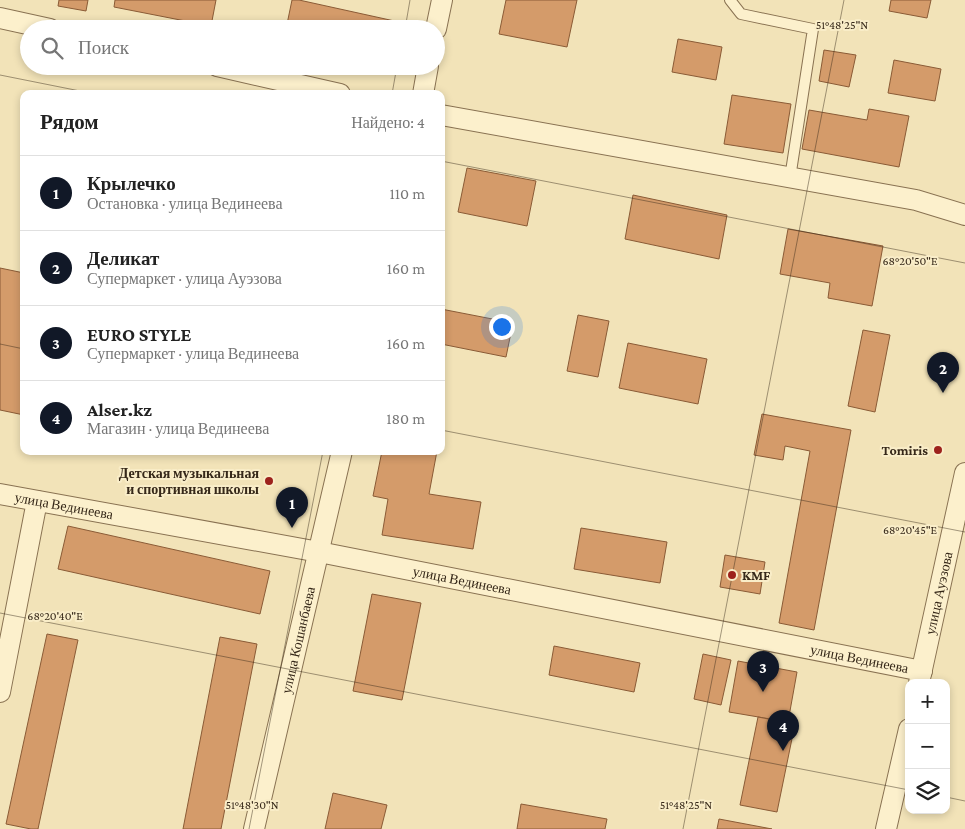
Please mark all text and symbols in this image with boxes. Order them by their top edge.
text: 51°48'25"N [816,18,868,32]
search box [20,20,445,75]
icon: search [38,34,66,62]
text: Поиск [78,37,129,58]
text: Рядом [40,110,99,134]
text: Найдено: 4 [351,114,425,131]
text: Крылечко [87,173,176,194]
text: 1 [53,185,59,202]
text: 110 m [389,185,425,202]
text: Остановка · улица Вединеева [87,195,283,212]
text: Деликат [87,248,159,269]
text: 68°20'50"E [882,254,938,268]
text: 2 [52,260,60,277]
text: 160 m [387,260,425,277]
text: Супермаркет · улица Ауэзова [87,270,282,287]
your location [489,314,515,340]
text: EURO STYLE [87,324,191,345]
text: 3 [52,335,60,352]
text: 160 m [387,335,425,352]
text: Супермаркет · улица Вединеева [87,345,299,362]
pin: 2 [927,352,959,393]
text: Alser.kz [87,399,152,420]
text: 4 [52,410,60,427]
text: 180 m [386,410,425,427]
text: Магазин · улица Вединеева [87,420,269,437]
place label: Tomiris [882,442,928,458]
marker: Tomiris [932,444,944,456]
place label: Детская музыкальная и спортивная школы [119,465,259,497]
marker: Детская музыкальная и спортивная школы [263,475,275,487]
pin: 1 [276,487,308,528]
street label: улица Вединеева [13,489,115,523]
text: 68°20'45"E [883,523,938,537]
street label: улица Ауэзова [922,549,956,636]
street label: улица Вединеева [411,563,513,598]
place label: KMF [742,567,771,583]
marker: KMF [726,569,738,581]
street label: улица Кошанбаева [278,584,318,695]
text: 68°20'40"E [27,609,83,623]
street label: улица Вединеева [809,641,911,676]
pin: 3 [747,651,779,692]
map controls [905,679,950,814]
button: + [905,679,950,724]
pin: 4 [767,710,799,751]
button: − [905,724,950,769]
button: layers [905,769,950,814]
text: 51°48'30"N [225,798,279,812]
text: 51°48'25"N [660,798,712,812]

